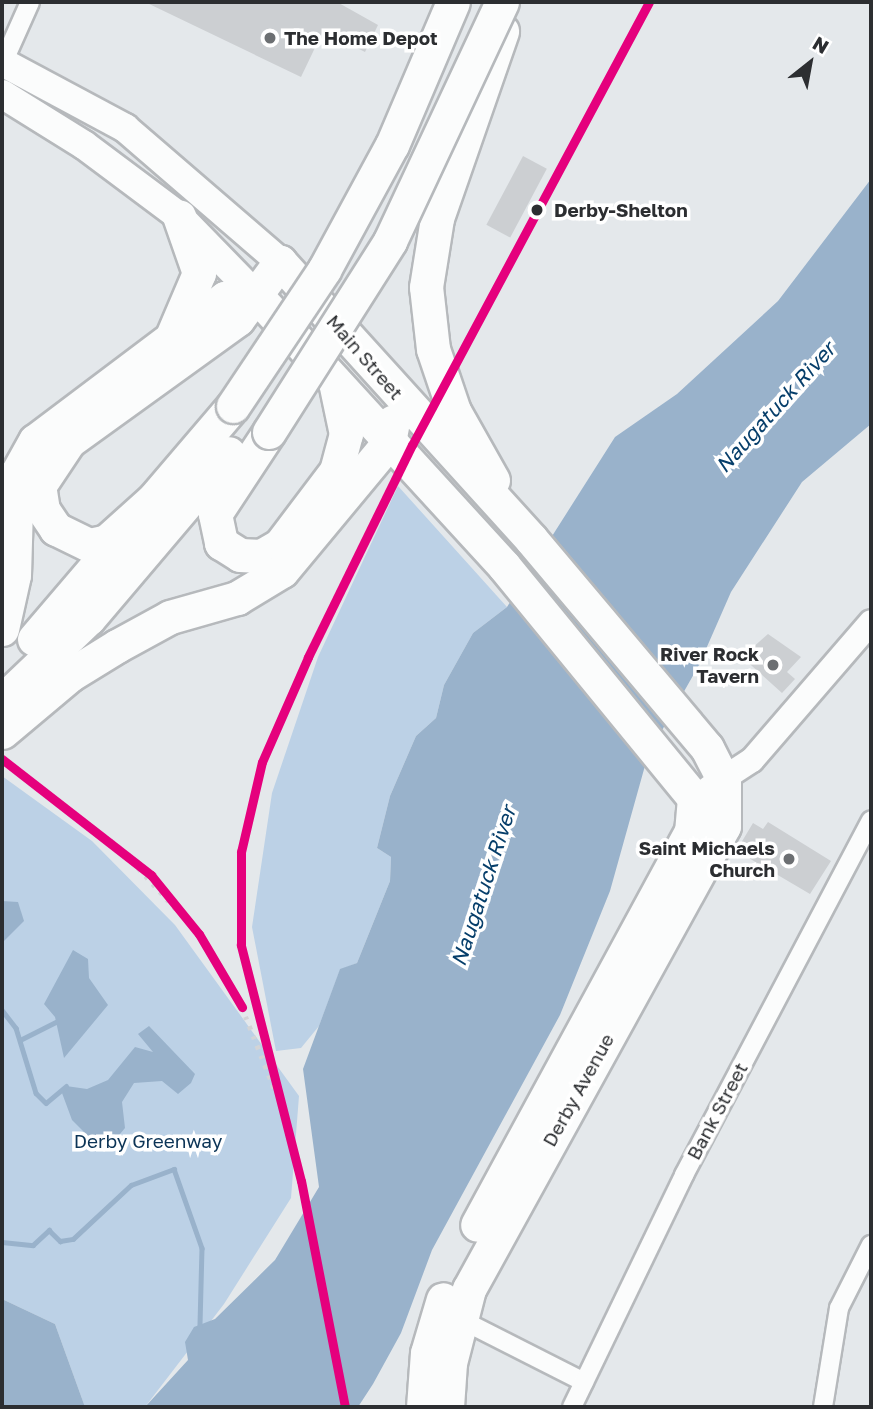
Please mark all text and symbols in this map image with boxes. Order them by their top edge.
place label: The Home Depot [284,27,438,49]
north arrow [775,28,845,98]
marker: The Home Depot [262,30,278,46]
text: N [809,31,833,58]
marker: Derby-Shelton [526,199,548,221]
place label: Derby-Shelton [554,199,688,221]
street label: Main Street [322,310,408,404]
water label: Naugatuck River [710,337,840,477]
place label: River Rock Tavern [660,643,759,687]
marker: River Rock Tavern [765,657,781,673]
water label: Naugatuck River [445,803,521,969]
place label: Saint Michaels Church [638,837,775,881]
marker: Saint Michaels Church [781,851,797,867]
street label: Derby Avenue [538,1030,618,1150]
street label: Bank Street [682,1058,752,1164]
park label: Derby Greenway [74,1130,222,1152]

